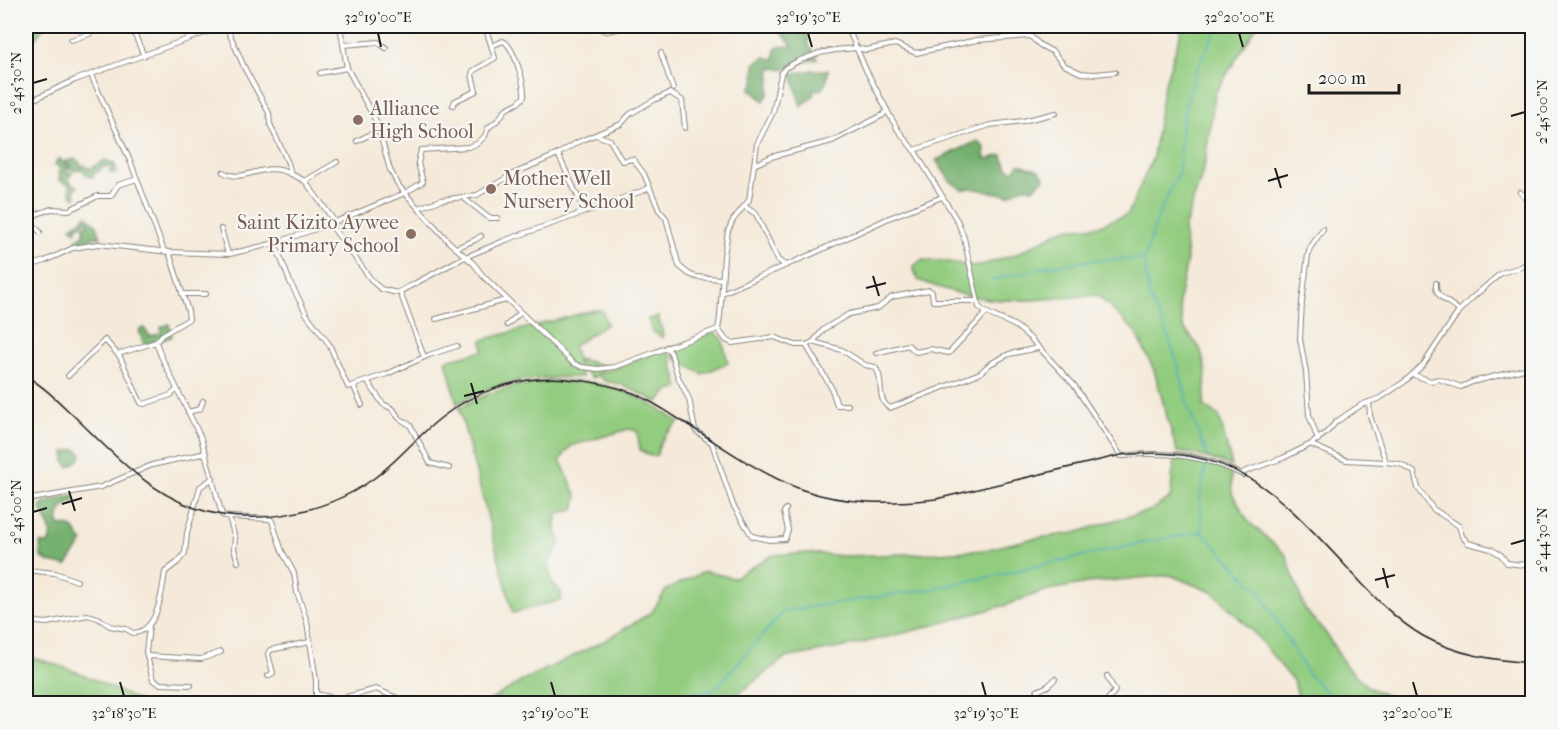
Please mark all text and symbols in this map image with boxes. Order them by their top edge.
text: 32°19'00"E [344,8,412,26]
text: 32°19'30"E [775,8,841,26]
text: 32°20'00"E [1204,8,1274,26]
text: 2°45'30"N [7,51,25,115]
scale bar [1309,57,1399,95]
text: 200 m [1318,68,1366,89]
text: 2°45'00"N [1533,79,1551,145]
place label: Alliance High School [369,97,474,143]
marker: Alliance High School [351,113,365,127]
place label: Mother Well Nursery School [503,167,635,213]
marker: Mother Well Nursery School [484,182,498,196]
place label: Saint Kizito Aywee Primary School [237,211,399,257]
marker: Saint Kizito Aywee Primary School [404,227,418,241]
text: 2°45'00"N [7,479,25,545]
text: 2°44'30"N [1533,506,1551,573]
text: 32°18'30"E [92,704,156,722]
text: 32°19'00"E [521,704,589,722]
text: 32°19'30"E [953,704,1019,722]
text: 32°20'00"E [1382,704,1452,722]

